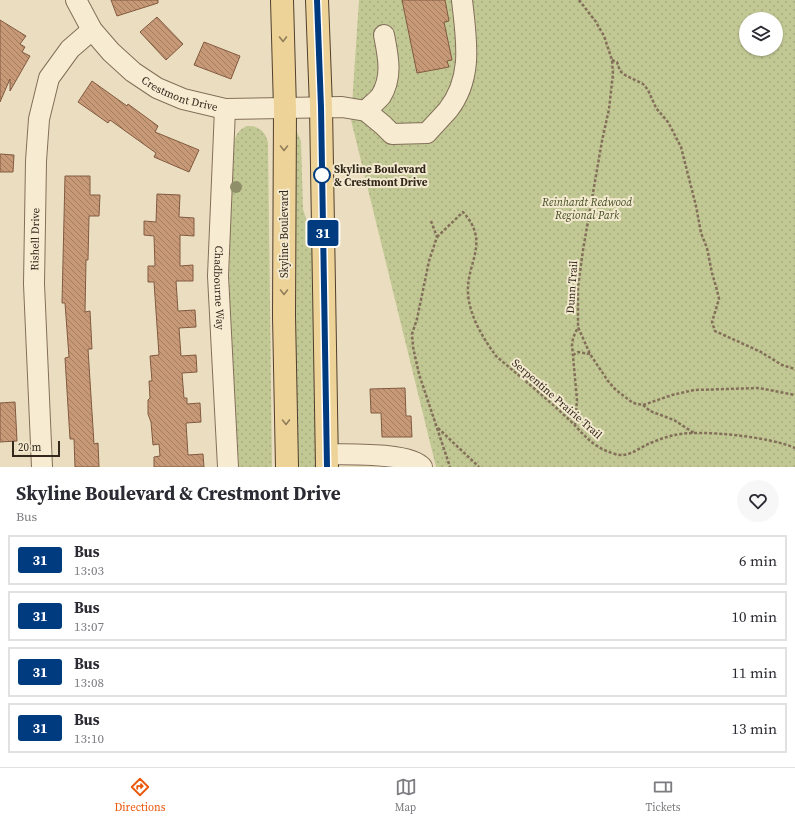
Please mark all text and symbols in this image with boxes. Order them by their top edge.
map controls [739,12,783,56]
button: layers [739,12,783,56]
one-way arrow [279,36,287,42]
street label: Crestmont Drive [139,72,220,115]
one-way arrow [280,145,289,151]
place label: Skyline Boulevard & Crestmont Drive [334,162,428,190]
marker: Skyline Boulevard & Crestmont Drive [313,166,331,184]
street label: Skyline Boulevard [277,189,292,278]
park label: Reinhardt Redwood Regional Park [541,195,632,223]
street label: Rishell Drive [27,207,43,271]
line badge: 31 [305,220,341,246]
text: 31 [315,223,331,243]
street label: Chadbourne Way [210,245,228,331]
street label: Dunn Trail [563,260,581,314]
one-way arrow [280,289,288,295]
street label: Serpentine Prairie Trail [509,356,605,442]
one-way arrow [282,419,290,425]
scale bar [12,439,60,458]
text: 20 m [18,440,41,455]
text: Skyline Boulevard & Crestmont Drive [16,480,341,506]
button: heart [737,480,779,522]
text: Bus [16,508,37,525]
text: Bus [74,541,100,562]
text: 31 [32,550,48,570]
text: 6 min [739,550,777,571]
text: 13:03 [74,562,104,579]
text: Bus [74,597,100,618]
text: 31 [32,606,48,626]
text: 10 min [731,606,777,627]
text: 13:07 [74,618,104,635]
text: Bus [74,653,100,674]
text: 31 [32,662,48,682]
text: 11 min [731,662,777,683]
text: 13:08 [74,674,104,691]
text: Bus [74,709,100,730]
text: 31 [32,718,48,738]
text: 13 min [731,718,777,739]
text: 13:10 [74,730,104,747]
tab: Directions [115,776,165,815]
tab: Map [395,776,417,815]
tab: Tickets [646,776,680,815]

